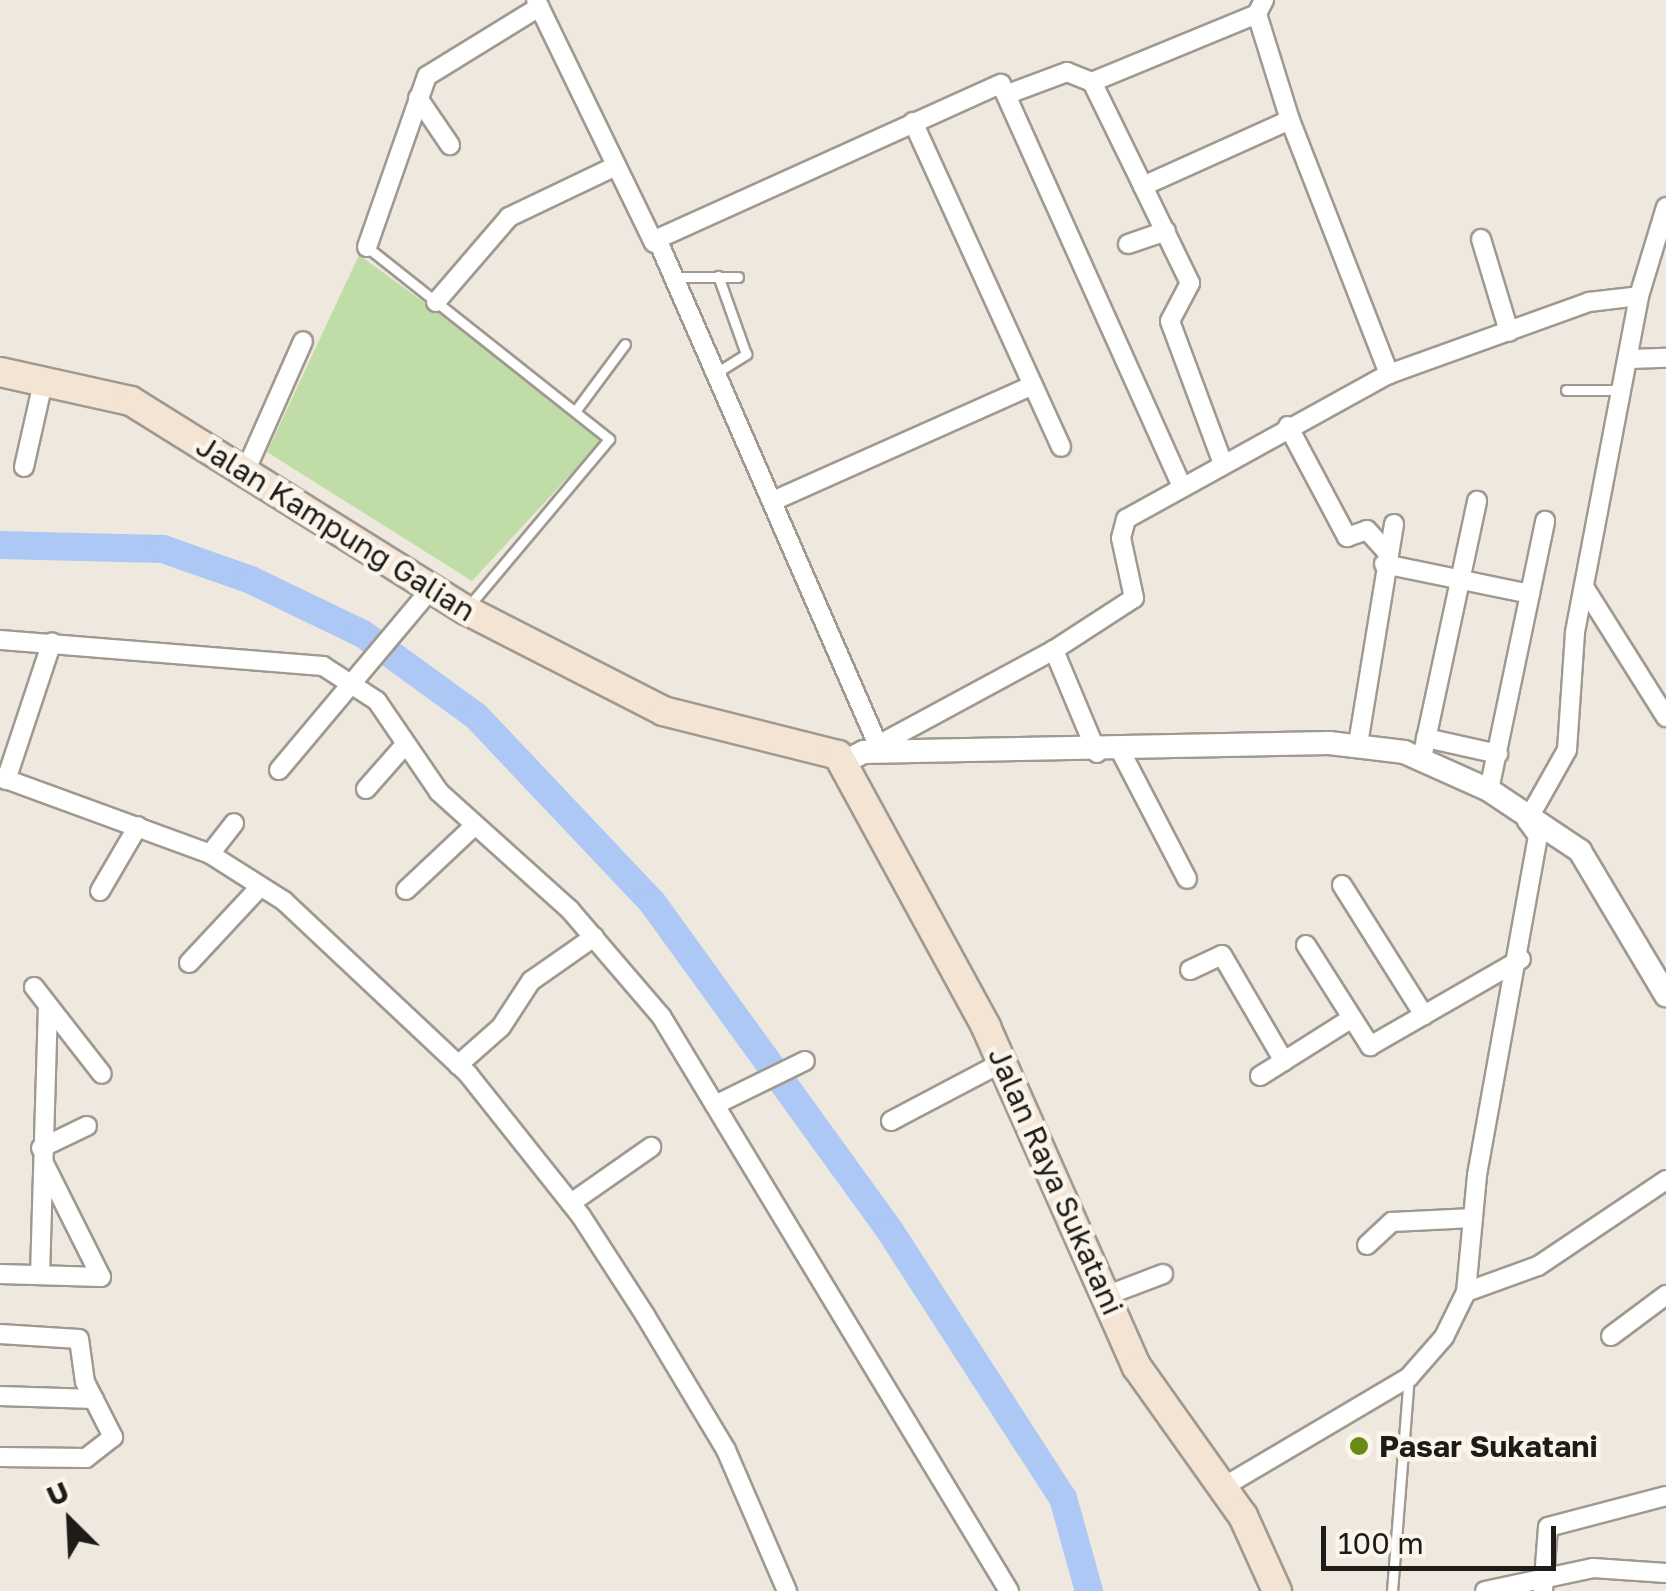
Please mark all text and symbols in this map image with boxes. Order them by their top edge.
street label: Jalan Kampung Galian [190,427,482,629]
street label: Jalan Raya Sukatani [981,1042,1131,1320]
place label: Pasar Sukatani [1379,1428,1598,1464]
marker: Pasar Sukatani [1348,1435,1370,1457]
north arrow [20,1471,120,1571]
text: U [42,1474,74,1512]
scale bar [1326,1506,1561,1568]
text: 100 m [1338,1525,1424,1561]

